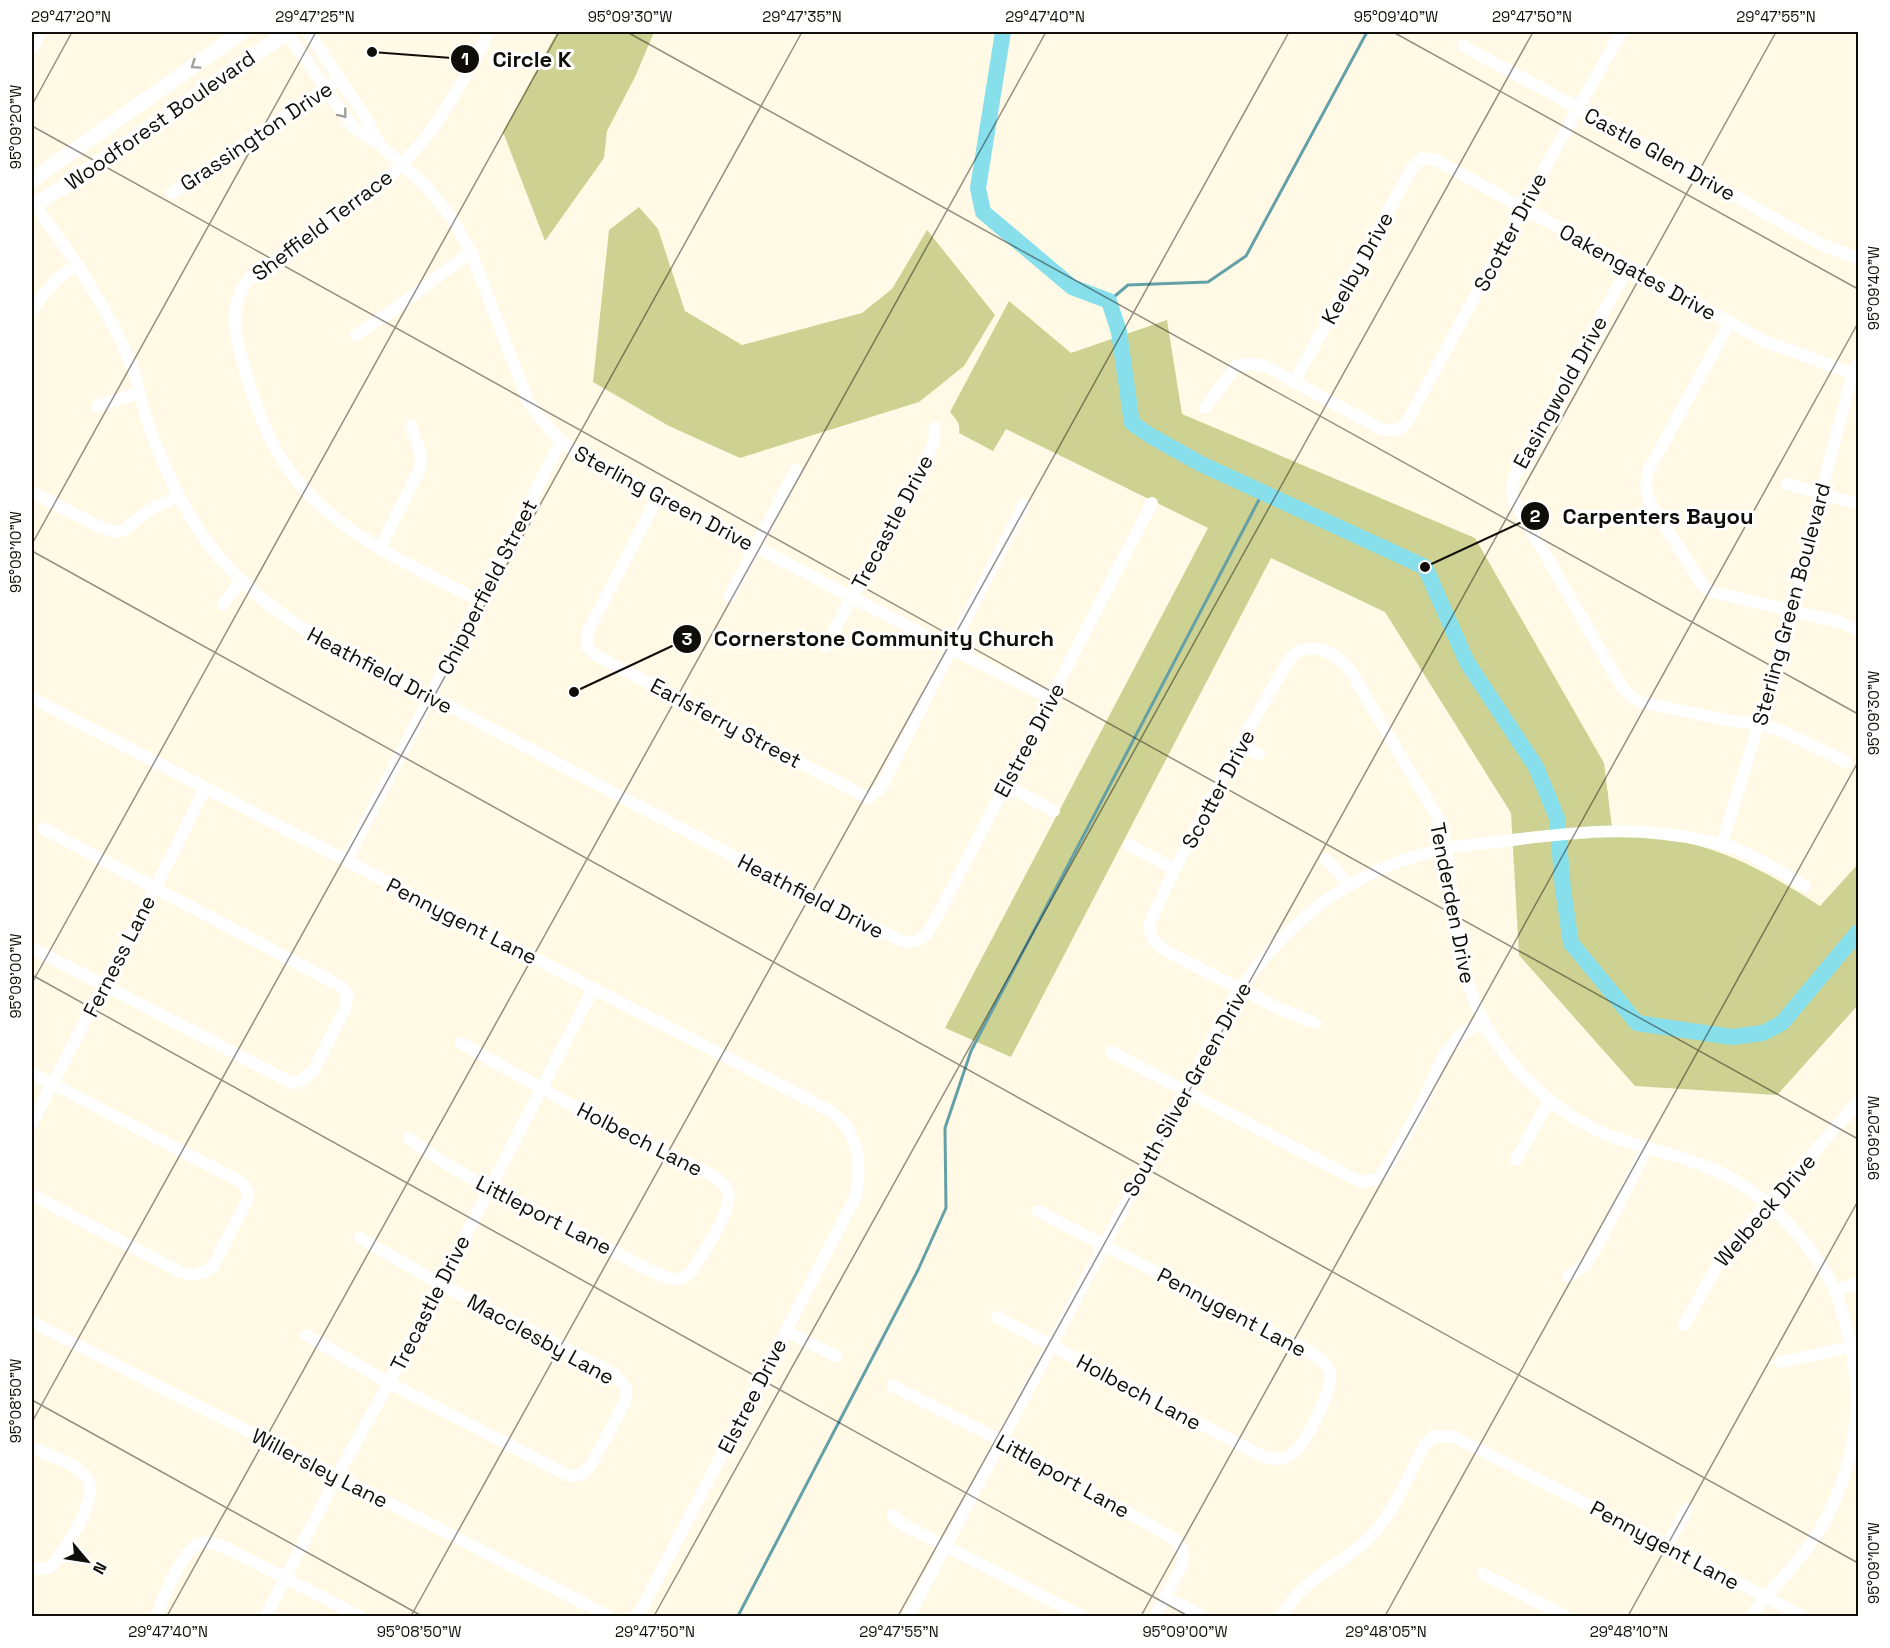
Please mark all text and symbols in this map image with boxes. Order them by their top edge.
text: 29°47'20"N [31,7,111,26]
text: 29°47'25"N [275,7,355,26]
text: 95°09'30"W [588,7,672,26]
text: 29°47'35"N [762,7,842,26]
text: 29°47'40"N [1005,7,1085,26]
text: 95°09'40"W [1354,7,1438,26]
text: 29°47'50"N [1492,7,1572,26]
text: 29°47'55"N [1736,7,1816,26]
callout: Circle K [450,39,583,79]
street label: Woodforest Boulevard [60,44,260,196]
text: Circle K [492,45,572,73]
text: 1 [461,47,469,70]
one-way arrow [190,58,201,69]
street label: Grassington Drive [175,75,337,197]
text: 95°09'20"W [6,85,25,169]
street label: Castle Glen Drive [1580,101,1740,207]
one-way arrow [336,107,347,118]
street label: Sheffield Terrace [246,163,398,287]
street label: Scotter Drive [1467,168,1553,296]
street label: Keelby Drive [1315,207,1399,329]
street label: Oakengates Drive [1555,218,1721,326]
text: 95°09'40"W [1864,246,1883,330]
street label: Easingwold Drive [1507,311,1613,473]
street label: Sterling Green Drive [570,439,758,557]
street label: Trecastle Drive [845,450,939,594]
street label: Sterling Green Boulevard [1746,480,1836,728]
street label: Chipperfield Street [431,495,543,679]
callout: Carpenters Bayou [1520,496,1765,536]
text: Carpenters Bayou [1562,502,1754,530]
text: 2 [1530,504,1541,527]
text: 95°09'10"W [6,511,25,593]
callout: Cornerstone Community Church [672,619,1066,659]
street label: Heathfield Drive [303,620,457,720]
text: Cornerstone Community Church [714,624,1054,652]
text: 3 [682,627,693,650]
text: 95°09'30"W [1864,671,1883,755]
street label: Earlsferry Street [646,672,806,774]
street label: Elstree Drive [988,678,1070,802]
street label: Scotter Drive [1175,725,1261,853]
street label: Tenderden Drive [1424,820,1482,986]
street label: Heathfield Drive [733,848,889,944]
street label: Pennygent Lane [382,871,542,971]
street label: Ferness Lane [77,891,161,1021]
text: 95°09'00"W [6,933,25,1019]
street label: South Silver Green Drive [1117,977,1257,1201]
street label: Holbech Lane [573,1096,707,1182]
text: 95°09'20"W [1864,1096,1883,1180]
street label: Welbeck Drive [1708,1148,1822,1272]
street label: Littleport Lane [472,1169,616,1261]
street label: Trecastle Drive [384,1230,476,1376]
street label: Pennygent Lane [1153,1261,1311,1363]
street label: Macclesby Lane [463,1287,619,1391]
street label: Elstree Drive [711,1334,793,1458]
street label: Holbech Lane [1072,1348,1206,1436]
text: 95°08'50"W [6,1359,25,1443]
street label: Willersley Lane [247,1422,393,1514]
street label: Littleport Lane [991,1428,1135,1524]
street label: Pennygent Lane [1586,1494,1744,1596]
text: 95°09'10"W [1864,1522,1883,1604]
north arrow [57,1531,117,1591]
text: N [88,1558,111,1578]
text: 29°47'40"N [128,1622,208,1641]
text: 95°08'50"W [377,1622,461,1641]
text: 29°47'50"N [615,1622,695,1641]
text: 29°47'55"N [859,1622,939,1641]
text: 95°09'00"W [1142,1622,1228,1641]
text: 29°48'05"N [1345,1622,1427,1641]
text: 29°48'10"N [1590,1622,1668,1641]

